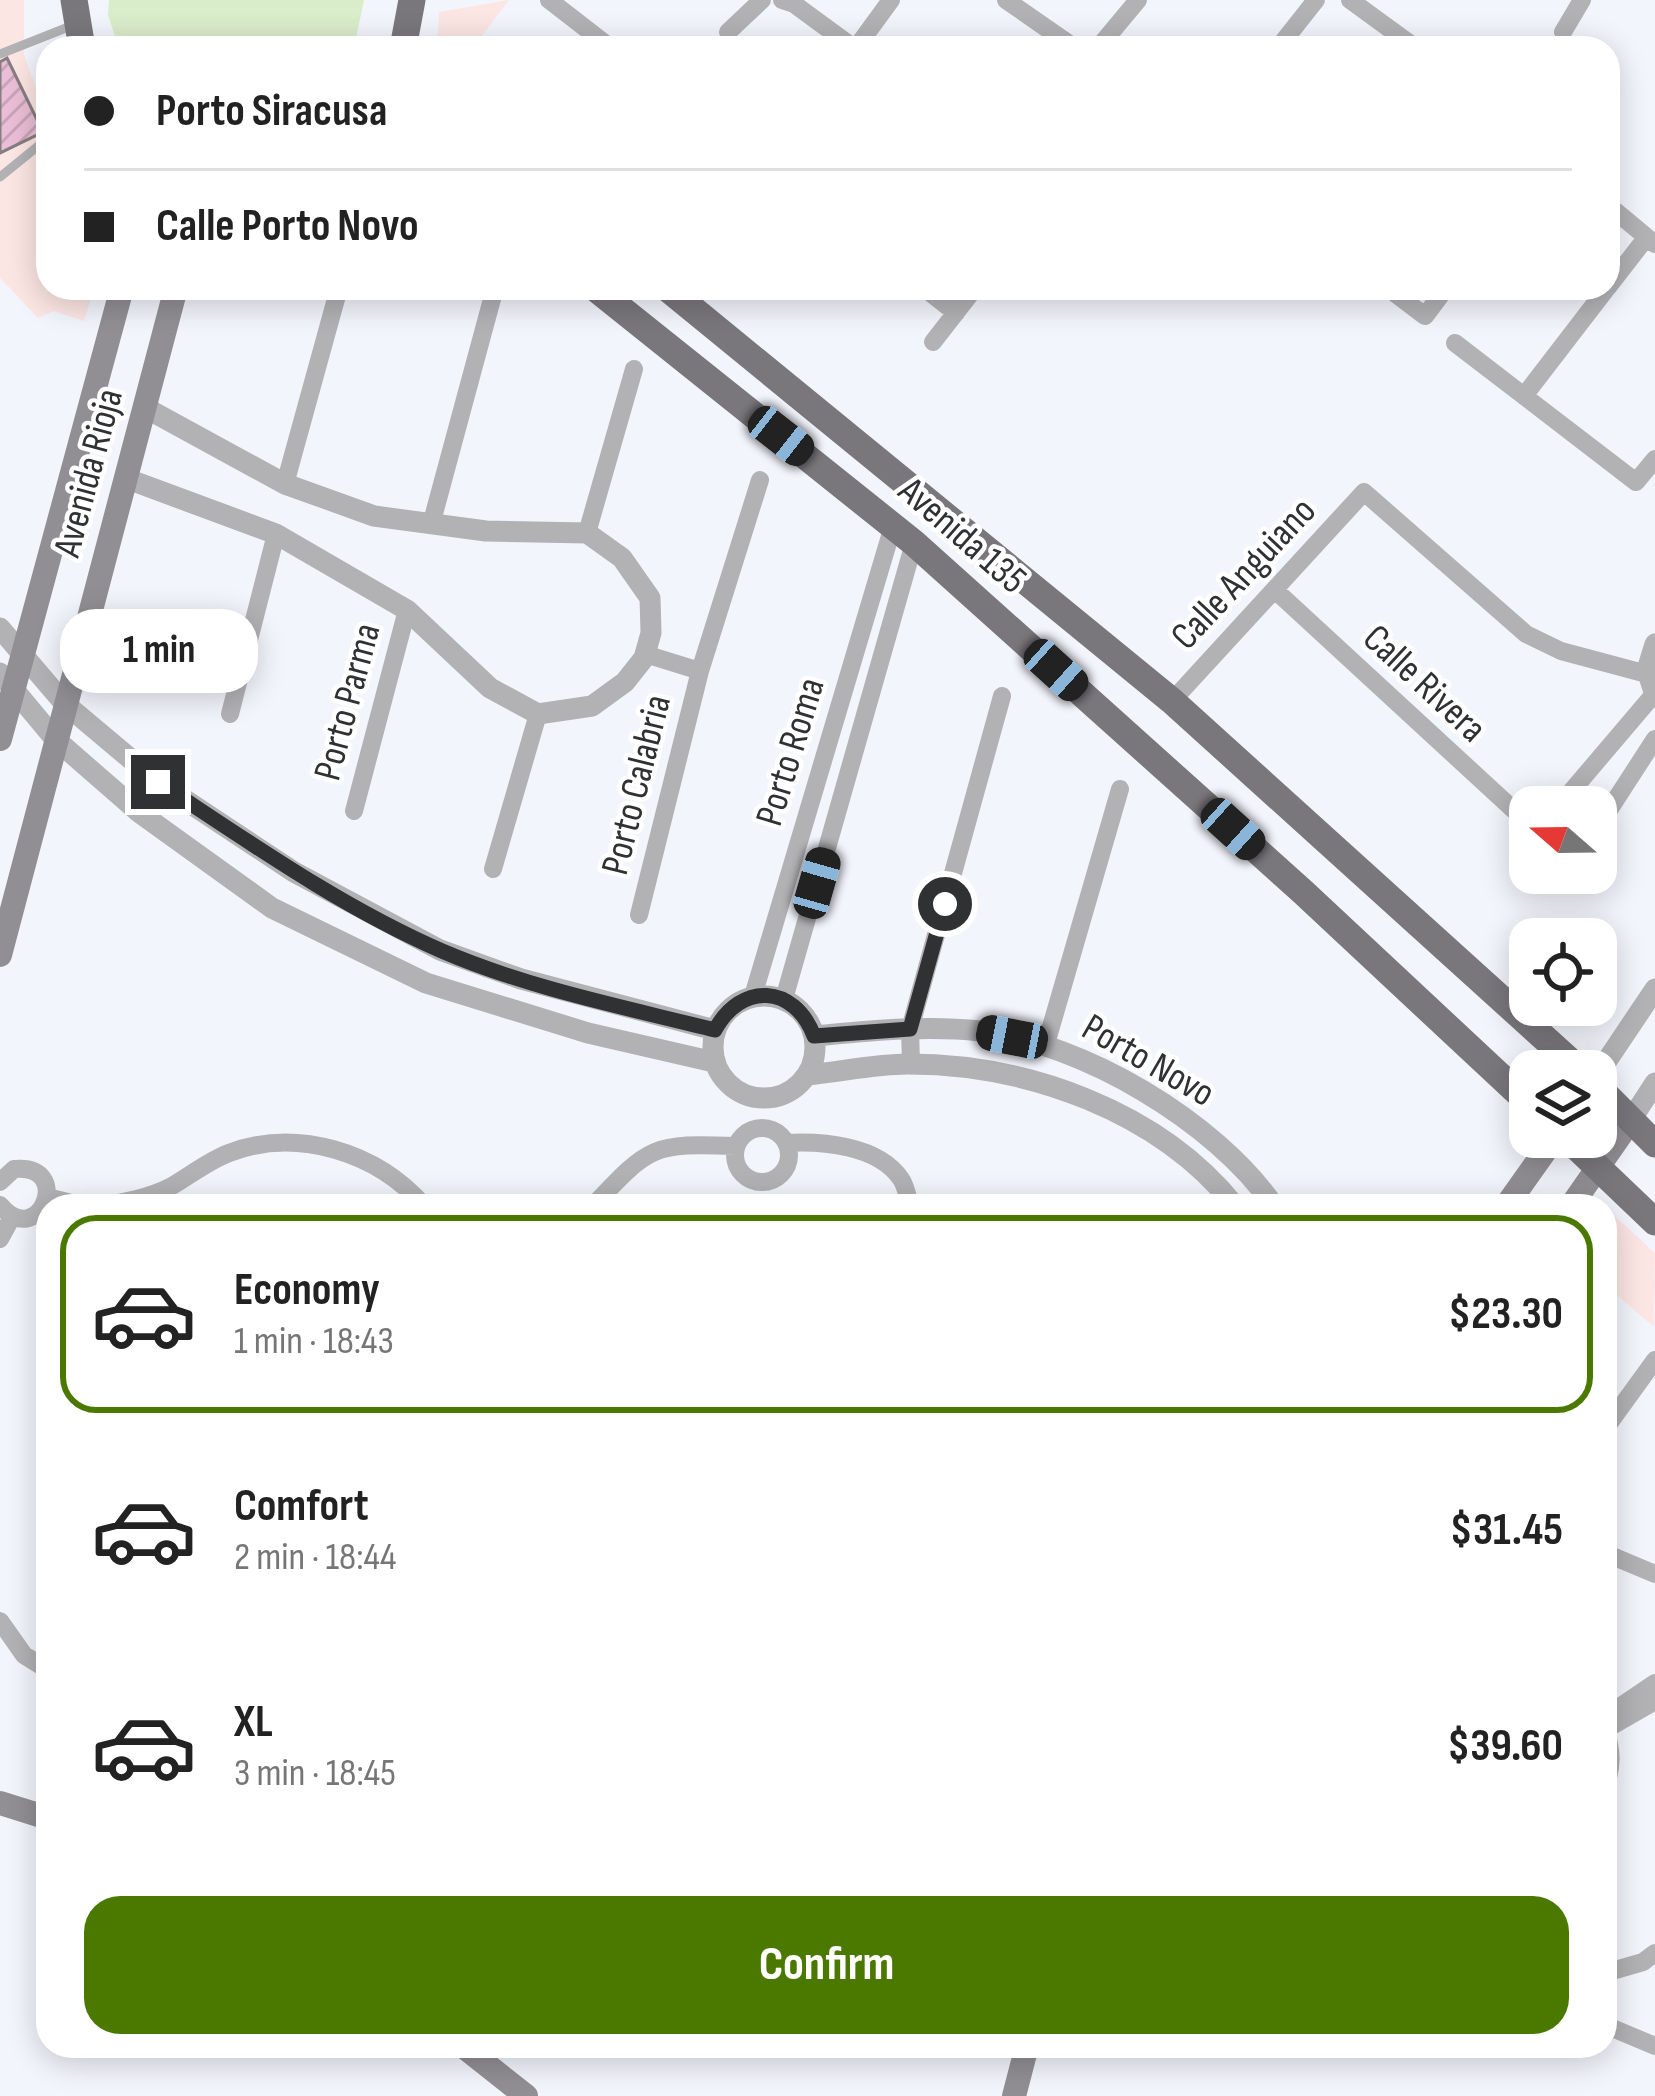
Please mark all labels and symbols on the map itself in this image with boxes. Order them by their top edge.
street label: Avenida Rioja [44,384,134,563]
car [742,400,820,472]
street label: Avenida 135 [888,467,1035,604]
street label: Calle Anguiano [1162,488,1326,660]
callout: 1 min [59,608,257,692]
street label: Calle Rivera [1353,615,1495,753]
street label: Porto Parma [305,618,391,786]
car [1017,633,1095,707]
street label: Porto Roma [746,672,836,832]
street label: Porto Calabria [592,690,682,880]
route end [131,755,185,809]
north arrow [1509,786,1617,894]
car [1194,792,1272,866]
car [790,843,844,923]
route start [918,877,972,931]
street label: Porto Novo [1073,1004,1223,1118]
car [973,1012,1051,1062]

